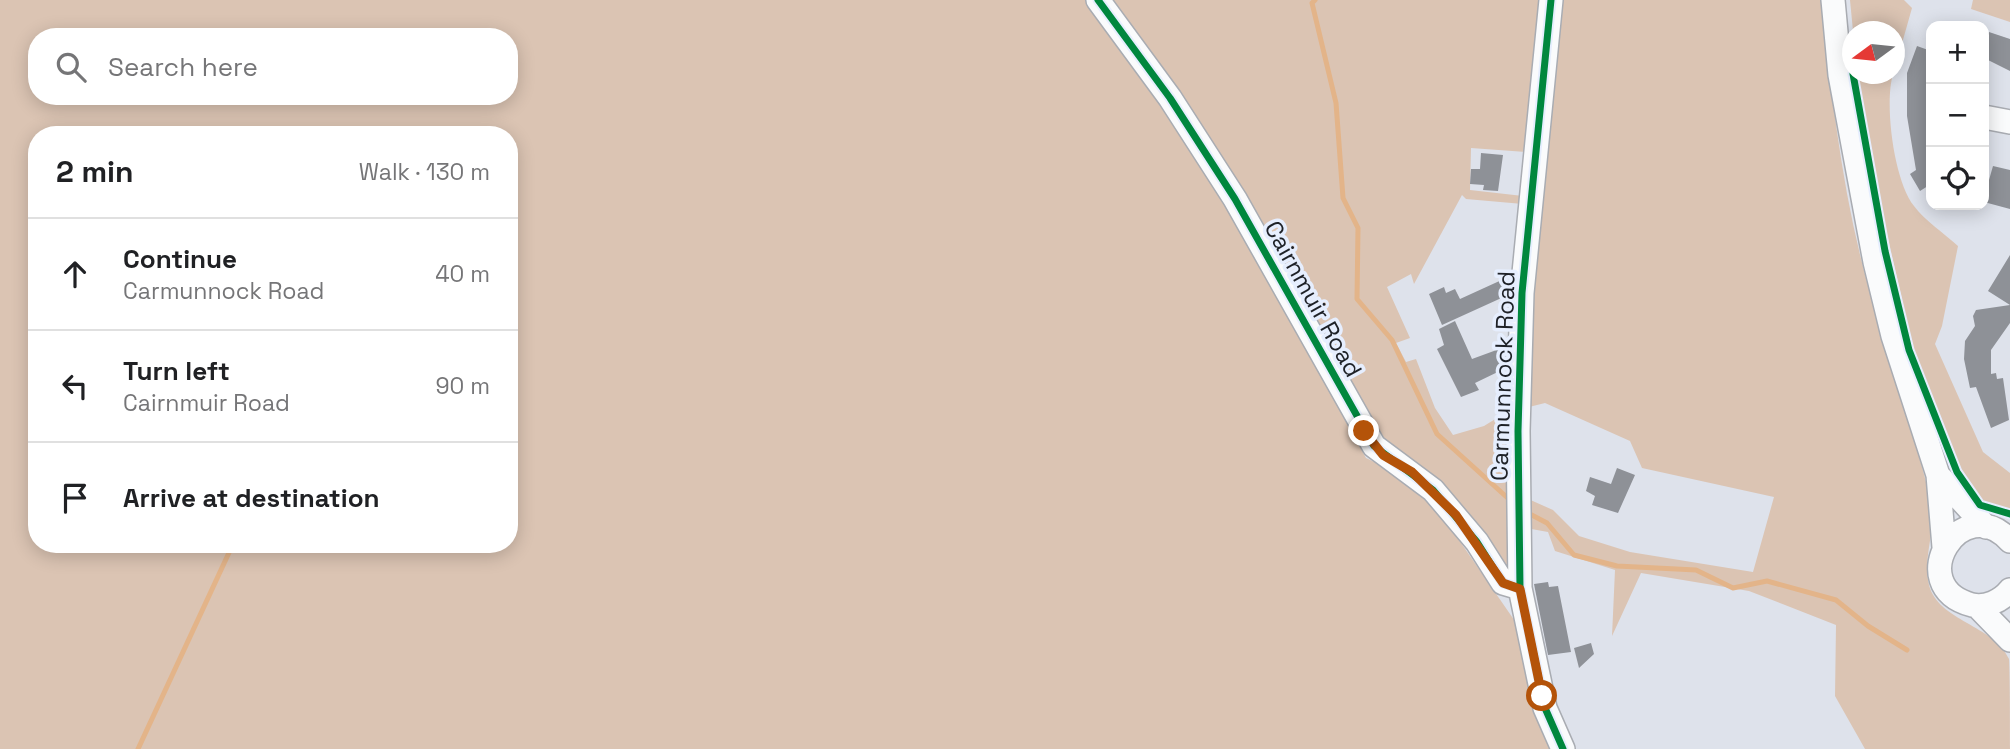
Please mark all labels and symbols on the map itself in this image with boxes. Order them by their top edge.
north arrow [1842,21,1905,84]
street label: Cairnmuir Road [1258,215,1369,382]
street label: Carmunnock Road [1483,271,1522,481]
route end [1348,415,1379,446]
route start [1526,680,1557,711]

